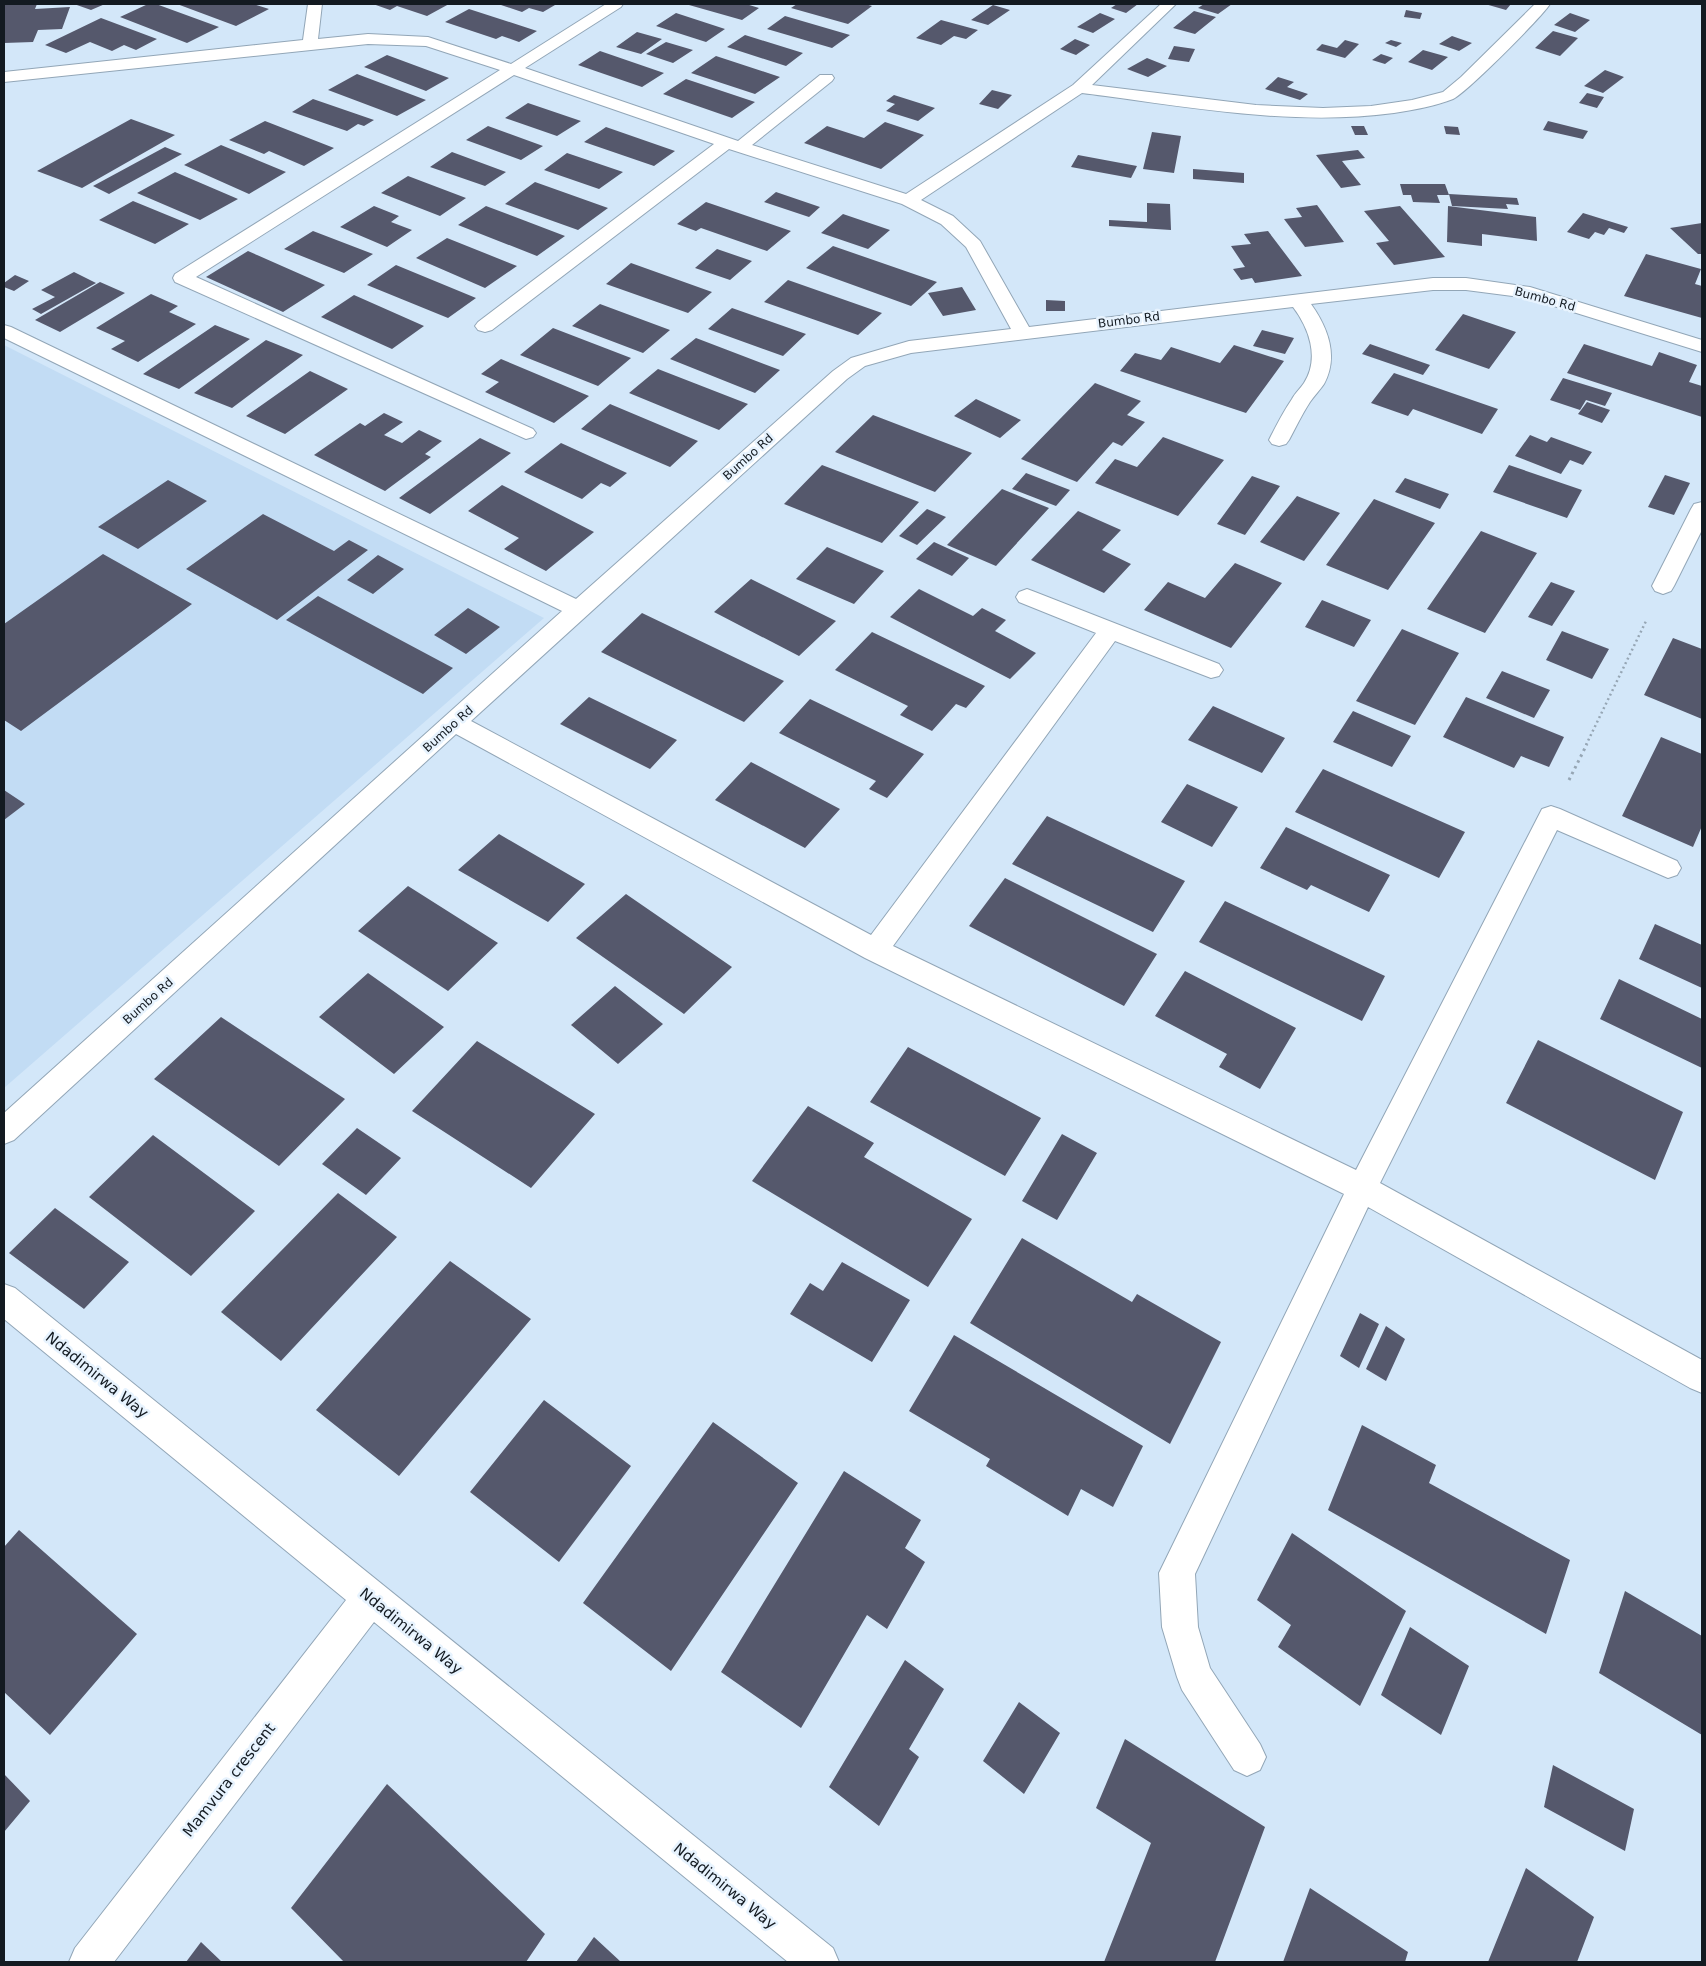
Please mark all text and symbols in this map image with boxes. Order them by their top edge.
street label: Bumbo Rd [1513,284,1577,314]
street label: Bumbo Rd [1097,309,1161,331]
street label: Bumbo Rd [720,431,776,483]
street label: Bumbo Rd [420,703,476,755]
street label: Bumbo Rd [120,975,176,1027]
street label: Ndadimirwa Way [42,1328,152,1422]
street label: Ndadimirwa Way [356,1584,466,1678]
street label: Mamvura crescent [179,1720,279,1840]
street label: Ndadimirwa Way [670,1839,780,1933]

